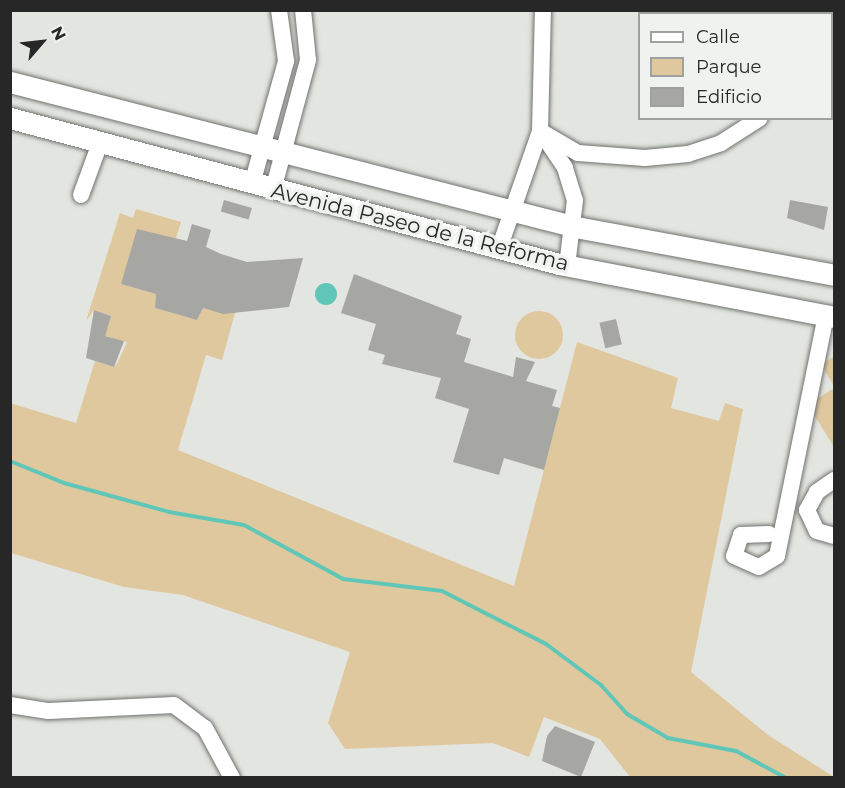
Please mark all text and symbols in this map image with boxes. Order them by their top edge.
north arrow [12,12,72,72]
legend [638,12,833,120]
text: N [47,23,70,43]
text: Calle [696,26,740,48]
text: Parque [696,56,761,78]
text: Edificio [696,86,762,108]
street label: Avenida Paseo de la Reforma [269,178,571,276]

